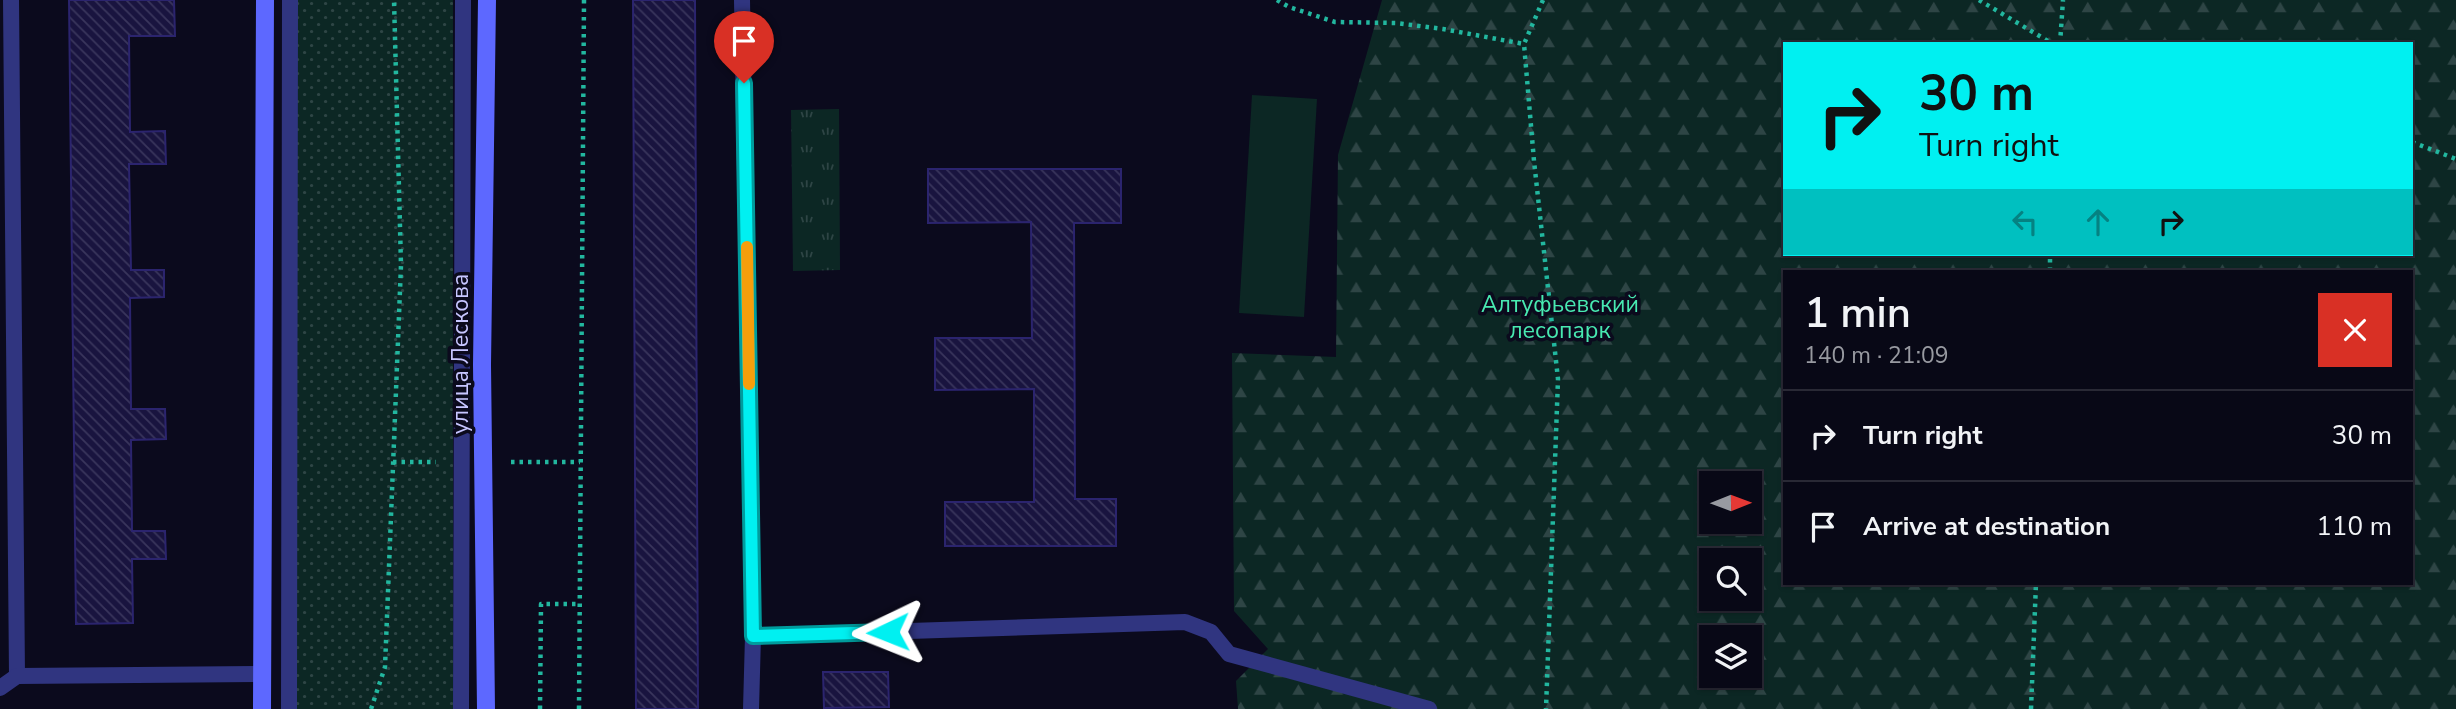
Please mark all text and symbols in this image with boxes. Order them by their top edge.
pin [714,11,774,83]
icon: arrive [725,22,763,60]
text: 30 m [1919,60,2034,127]
icon: right [1804,70,1895,161]
text: Turn right [1919,124,2059,167]
icon: left [2006,203,2044,241]
icon: ahead [2079,203,2117,241]
icon: right [2152,203,2190,241]
street label: улица Лескова [445,274,476,434]
text: 1 min [1804,285,1911,342]
park label: Алтуфьевский лесопарк [1481,289,1639,346]
button: close [2318,293,2392,367]
text: 140 m · 21:09 [1804,340,1949,371]
icon: right [1804,417,1842,455]
text: Turn right [1863,418,1982,453]
text: 30 m [2332,418,2392,453]
north arrow [1699,471,1762,534]
map controls [1699,471,1762,688]
icon: arrive [1804,508,1842,546]
text: Arrive at destination [1863,509,2110,544]
text: 110 m [2316,509,2392,544]
button: search [1699,548,1762,611]
position arrow [851,595,925,669]
button: layers [1699,625,1762,688]

